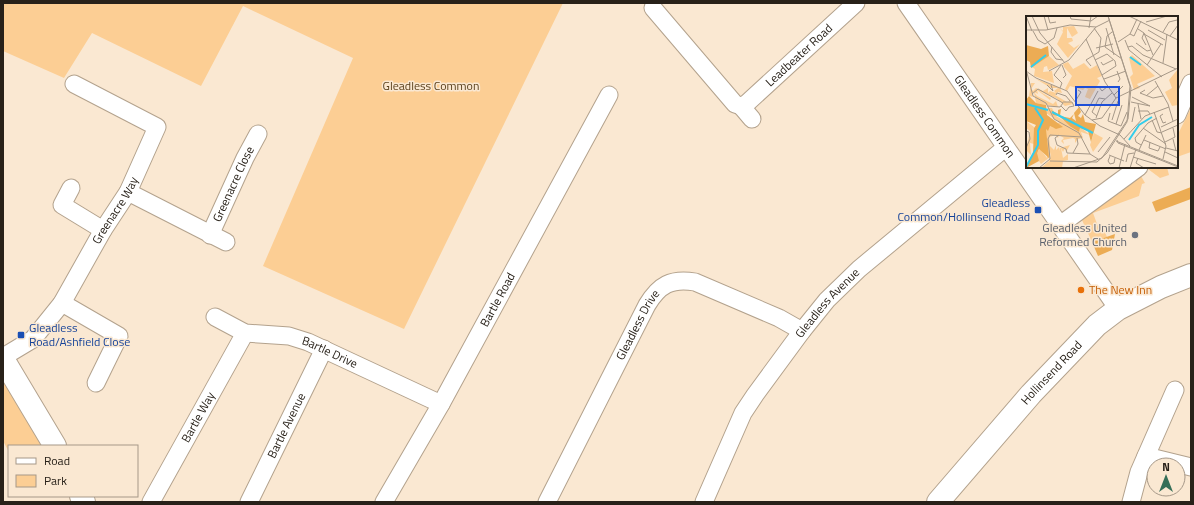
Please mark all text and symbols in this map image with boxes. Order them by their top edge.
inset map [1026,16,1178,168]
street label: Leadbeater Road [761,19,837,91]
street label: Gleadless Common [950,71,1020,161]
park label: Gleadless Common [383,76,479,95]
street label: Greenacre Close [207,143,259,225]
street label: Greenacre Way [87,173,143,248]
place label: Gleadless Common/Hollinsend Road [897,193,1030,226]
marker: Gleadless Common/Hollinsend Road [1033,205,1043,215]
place label: Gleadless United Reformed Church [1039,218,1127,251]
marker: Gleadless United Reformed Church [1130,230,1140,240]
street label: Gleadless Avenue [790,263,864,342]
street label: Bartle Road [475,269,520,330]
place label: The New Inn [1089,280,1152,299]
street label: Gleadless Drive [611,285,664,363]
marker: The New Inn [1076,285,1086,295]
place label: Gleadless Road/Ashfield Close [29,318,130,351]
marker: Gleadless Road/Ashfield Close [16,330,26,340]
street label: Bartle Drive [300,331,361,373]
street label: Hollinsend Road [1016,336,1086,409]
street label: Bartle Way [176,388,220,446]
street label: Bartle Avenue [262,389,310,461]
legend [8,445,138,497]
text: Road [44,451,70,470]
north arrow [1146,457,1186,497]
text: N [1162,459,1170,475]
text: Park [44,471,67,490]

